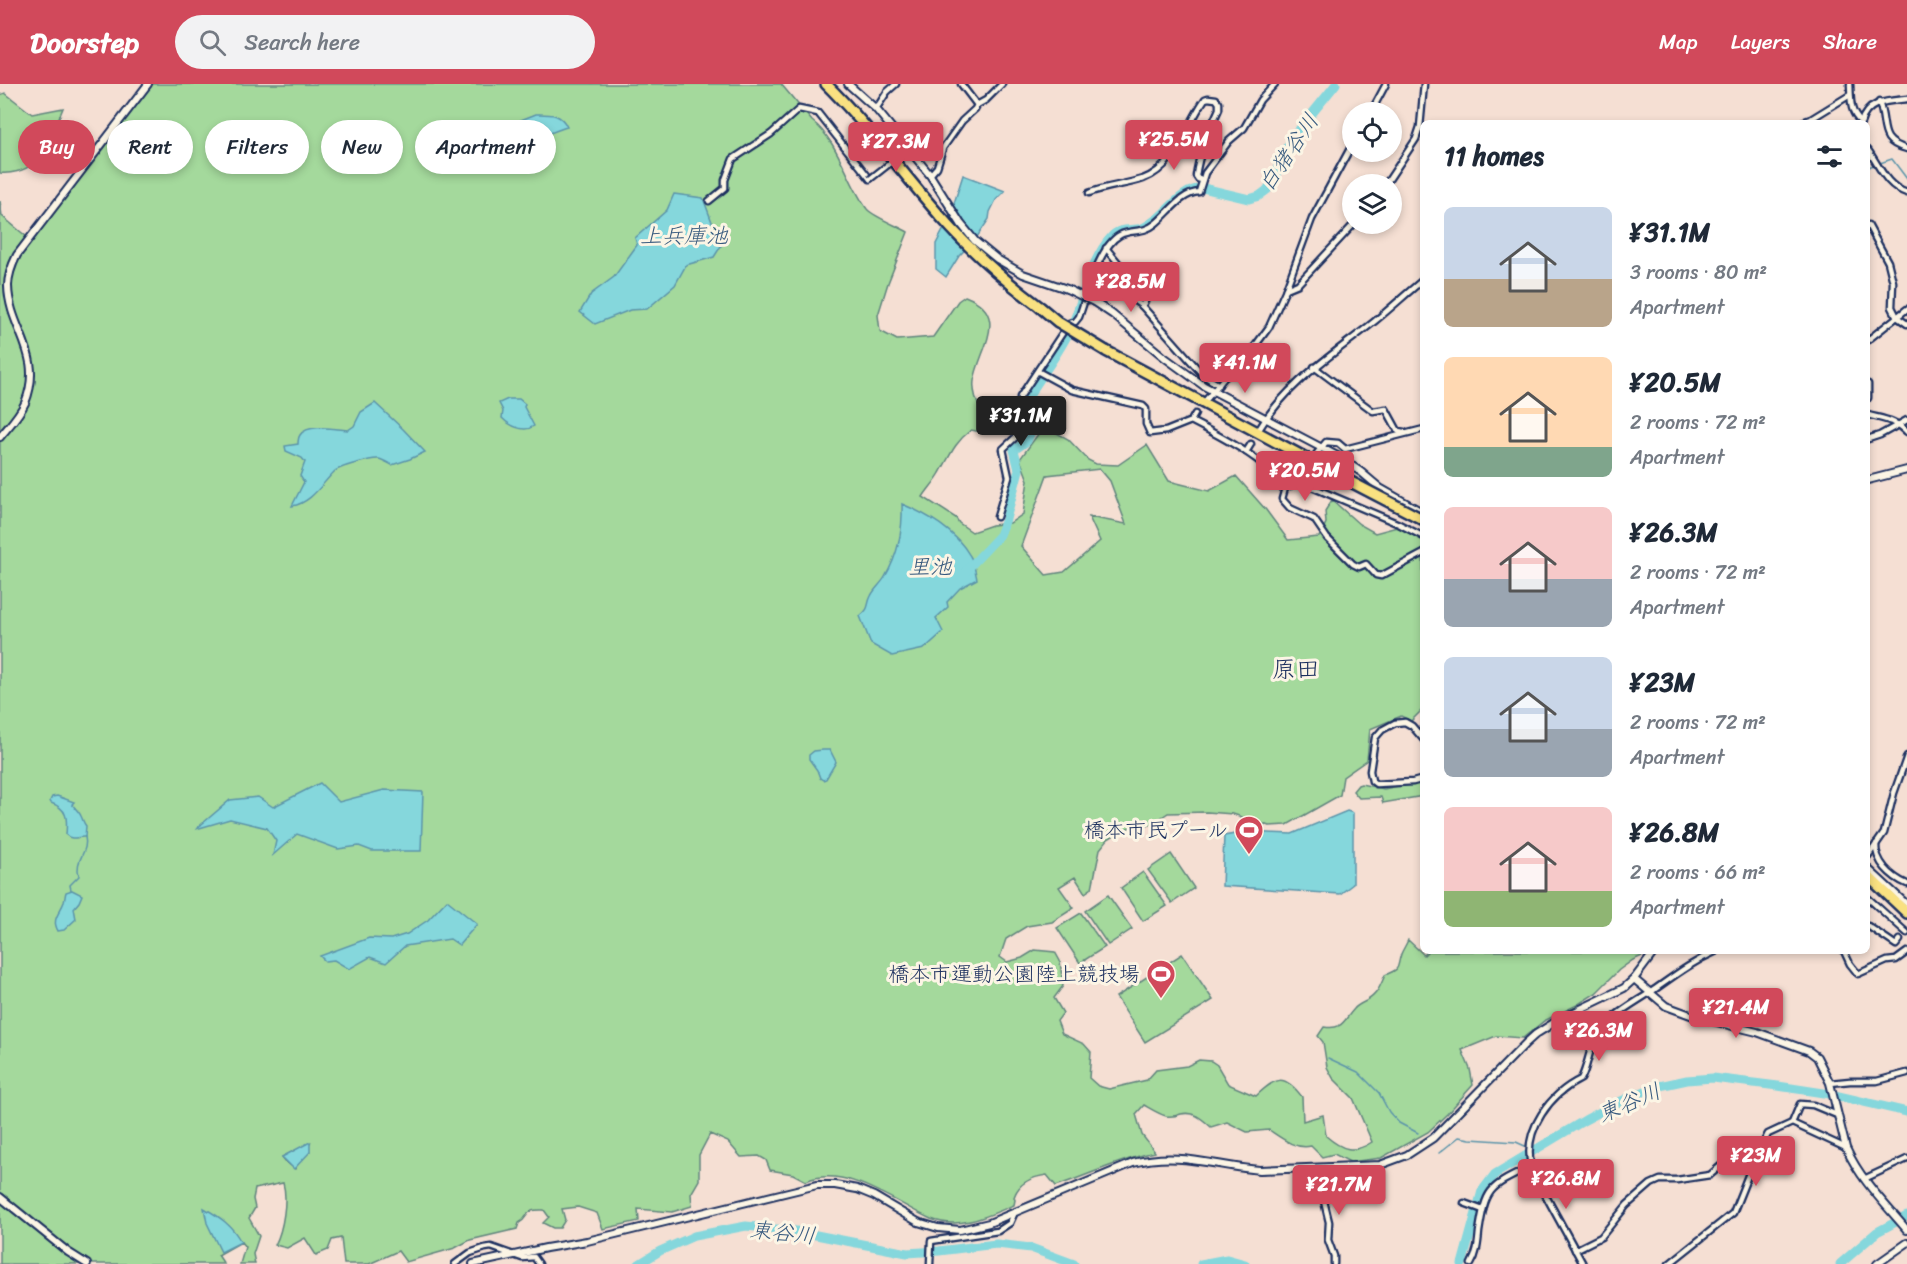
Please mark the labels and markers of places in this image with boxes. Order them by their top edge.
pin: ¥25.5M [1125,120,1223,171]
pin: ¥27.3M [847,122,945,173]
pin: ¥28.5M [1082,262,1180,313]
pin: ¥41.1M [1196,343,1294,394]
pin: ¥31.1M [972,396,1070,447]
pin: ¥20.5M [1256,451,1354,502]
place label: 橋本市民プール [1084,811,1228,849]
sports icon: 橋本市民プール [1233,814,1265,856]
place label: 橋本市運動公園陸上競技場 [888,955,1140,993]
sports icon: 橋本市運動公園陸上競技場 [1145,958,1177,1000]
pin: ¥21.4M [1687,988,1785,1039]
pin: ¥26.3M [1550,1011,1648,1062]
pin: ¥23M [1720,1136,1792,1187]
pin: ¥26.8M [1517,1159,1615,1210]
pin: ¥21.7M [1290,1165,1388,1216]

